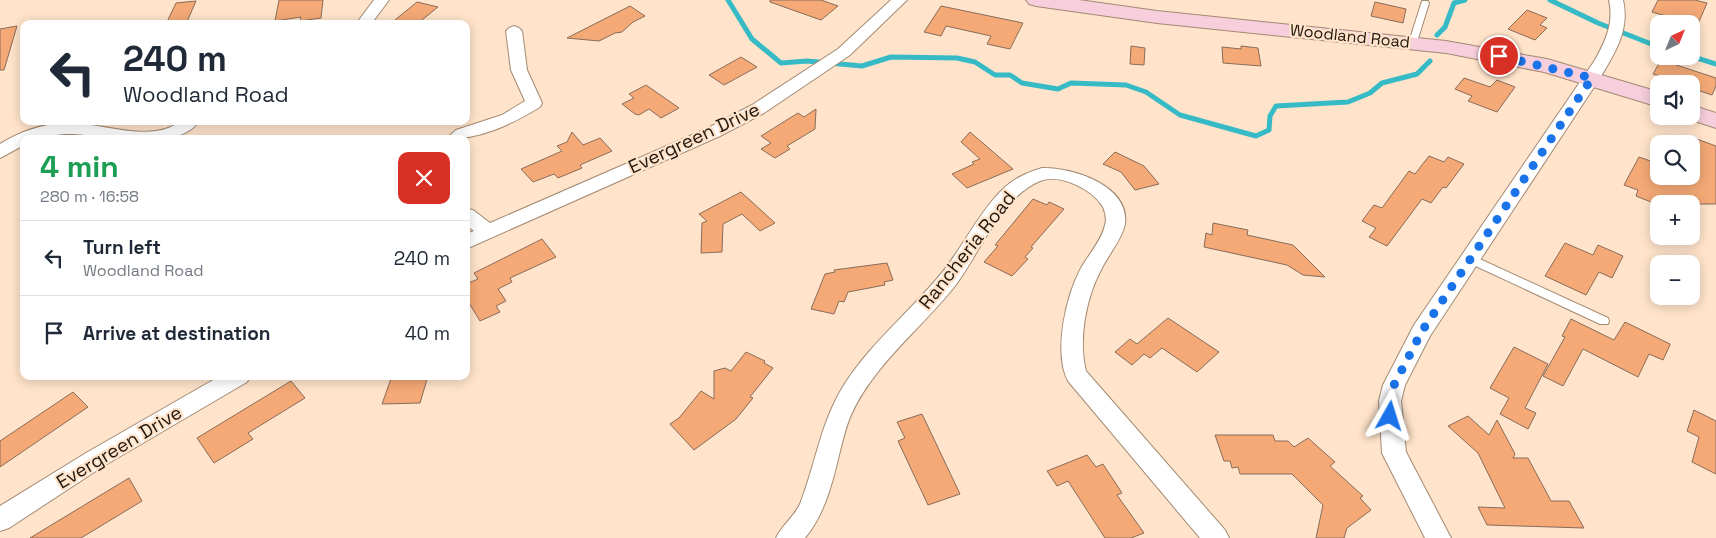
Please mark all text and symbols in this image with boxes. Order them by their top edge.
north arrow [1650,15,1700,65]
map controls [1650,15,1700,305]
street label: Woodland Road [1289,19,1411,53]
pin [1478,35,1520,77]
text: 240 m [123,37,227,81]
icon: left [40,40,105,105]
icon: arrive [1485,42,1513,70]
button: sound [1650,75,1700,125]
text: Woodland Road [123,80,289,108]
street label: Evergreen Drive [624,97,764,179]
button: search [1650,135,1700,185]
text: 4 min [40,147,119,186]
button: close [398,152,450,204]
text: 280 m · 16:58 [40,186,139,207]
street label: Rancheria Road [913,186,1021,314]
button: + [1650,195,1700,245]
text: Turn left [83,235,161,260]
icon: left [40,244,68,272]
text: 240 m [394,246,450,271]
button: − [1650,255,1700,305]
text: Woodland Road [83,260,203,281]
icon: arrive [40,319,68,347]
text: Arrive at destination [83,321,271,346]
text: 40 m [405,321,450,346]
position arrow [1363,389,1415,441]
street label: Evergreen Drive [52,400,186,494]

